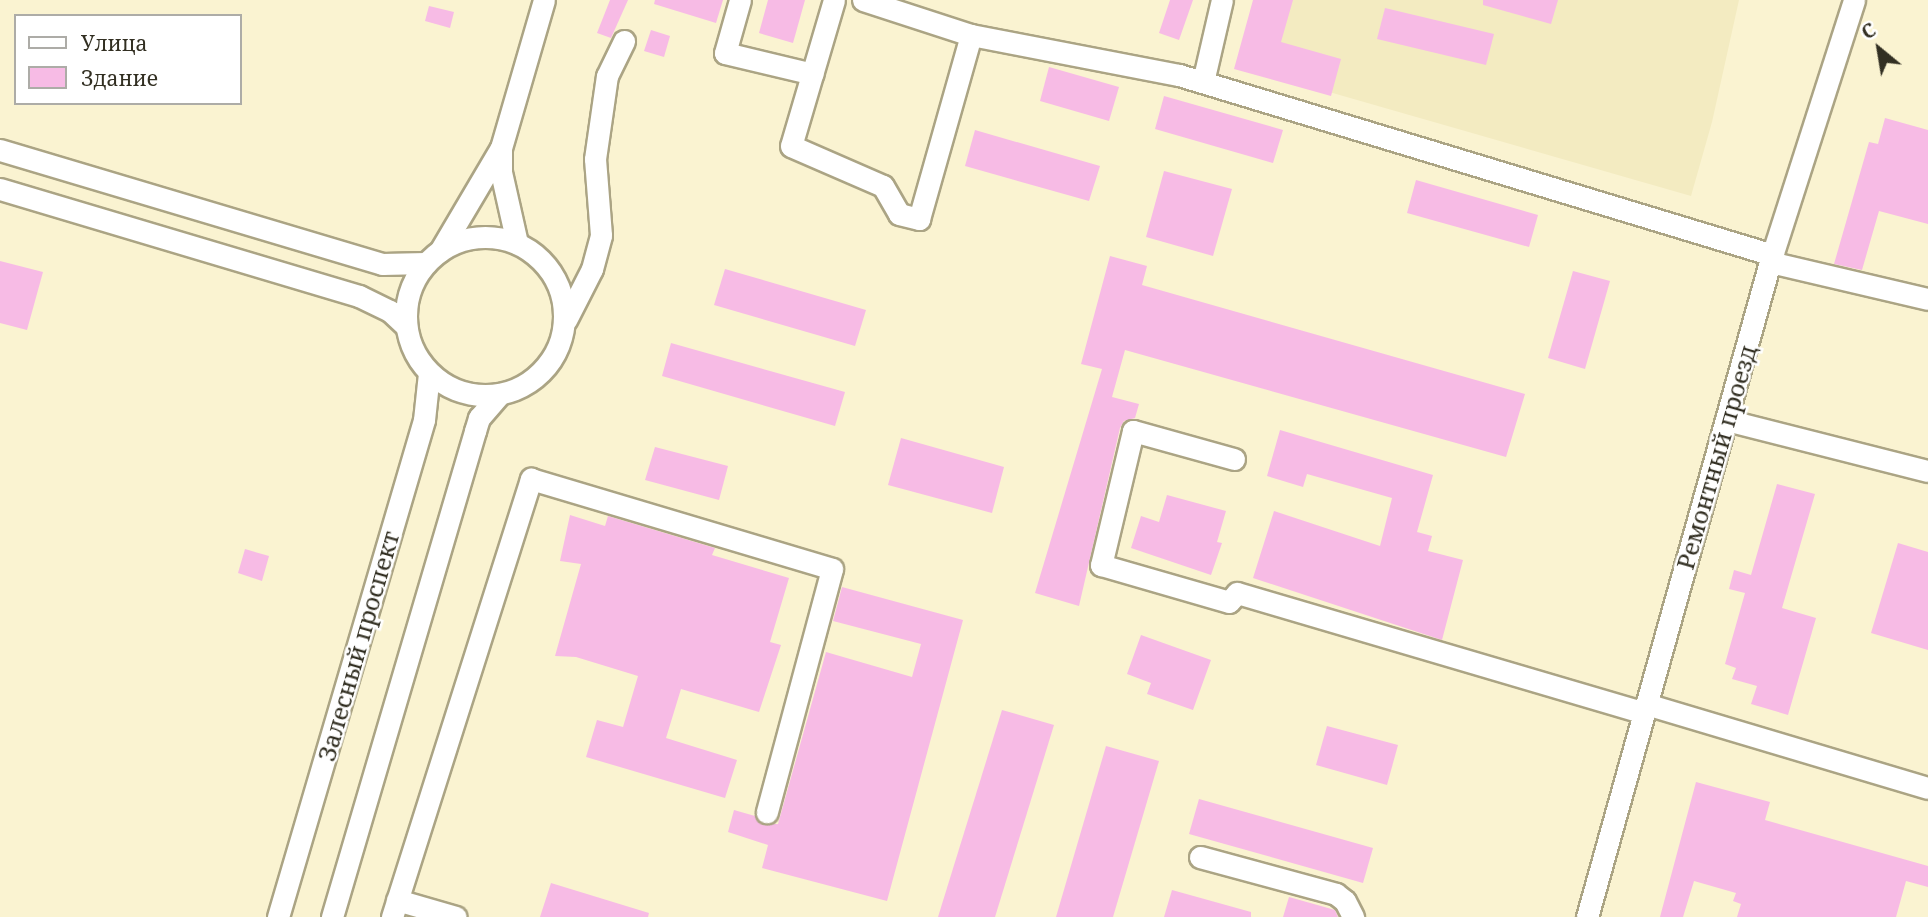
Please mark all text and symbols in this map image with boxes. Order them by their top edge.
legend [14,14,242,105]
north arrow [1844,14,1914,84]
text: С [1857,16,1880,45]
text: Улица [81,29,148,57]
text: Здание [81,64,158,92]
street label: Ремонтный проезд [1670,341,1762,573]
street label: Залесный проспект [311,528,405,764]

